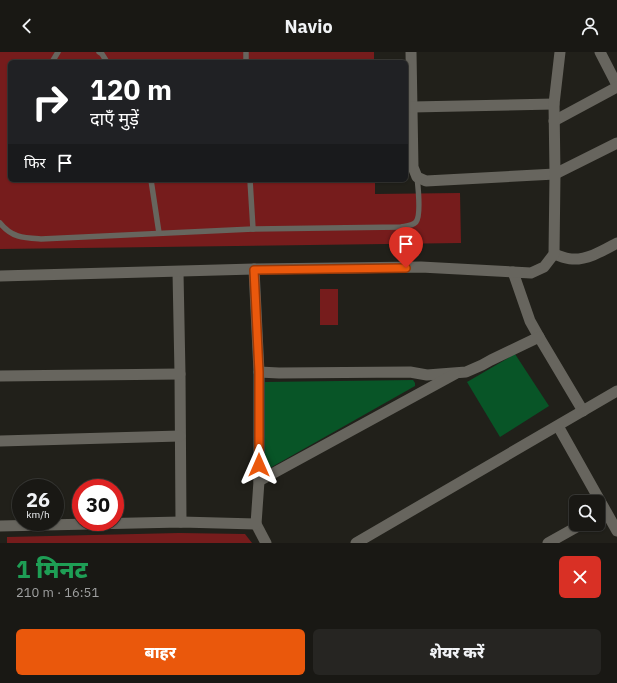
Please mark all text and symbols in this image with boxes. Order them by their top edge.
icon: back [16,15,38,37]
text: Navio [284,15,333,38]
icon: person [579,15,601,37]
text: 120 m [90,71,172,108]
icon: right [24,76,76,128]
text: दाएँ मुड़ें [90,107,139,130]
icon: arrive [54,152,76,174]
text: फिर [24,153,46,172]
pin [389,227,423,268]
icon: arrive [395,233,417,255]
position arrow [238,444,280,486]
speed limit sign: 30 [72,479,124,531]
text: 26 [26,486,50,513]
map controls [569,495,605,531]
button: search [569,495,605,531]
text: km/h [26,508,50,521]
text: 1 मिनट [16,553,88,585]
button: close [559,556,601,598]
text: 210 m · 16:51 [16,584,99,601]
button: बाहर [16,629,305,675]
button: शेयर करें [313,629,601,675]

